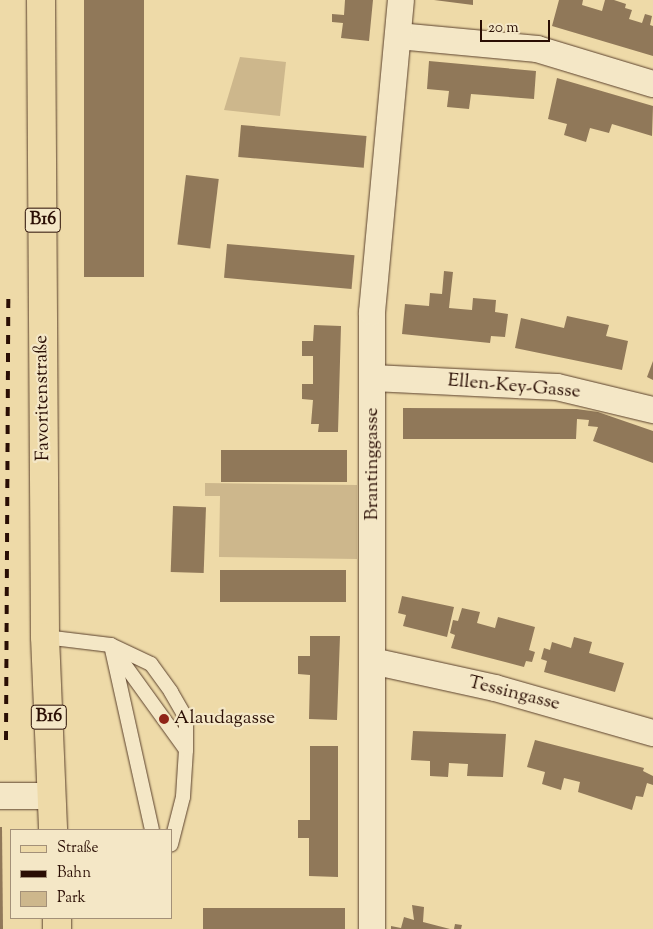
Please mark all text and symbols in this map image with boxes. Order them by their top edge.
scale bar [483,10,553,42]
text: 20 m [488,18,519,39]
road number: B16 [24,204,62,236]
street label: Favoritenstraße [31,335,55,461]
street label: Ellen-Key-Gasse [447,370,581,404]
street label: Brantinggasse [362,408,384,520]
street label: Tessingasse [466,672,562,716]
road number: B16 [30,702,68,732]
place label: Alaudagasse [174,708,275,730]
marker: Alaudagasse [158,713,170,725]
legend [10,829,172,919]
text: Straße [57,838,99,859]
text: Bahn [57,863,91,884]
text: Park [57,888,86,909]

